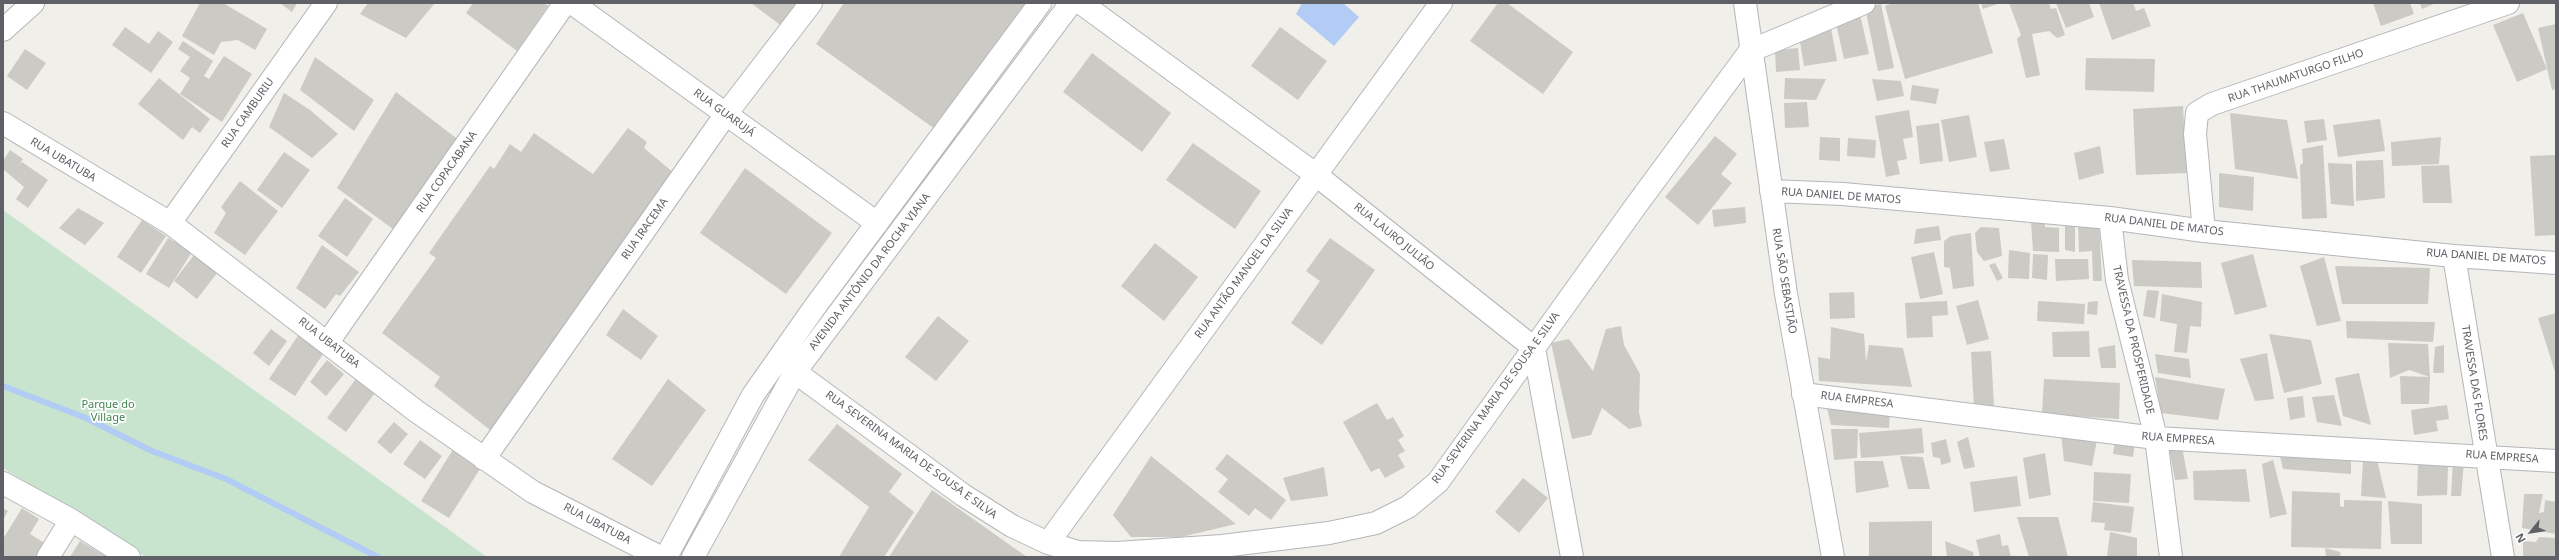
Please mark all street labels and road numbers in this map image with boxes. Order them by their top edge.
street label: RUA THAUMATURGO FILHO [2226,47,2366,105]
street label: RUA CAMBURIU [219,75,277,151]
street label: RUA GUARUJÁ [691,86,757,140]
street label: RUA COPACABANA [414,129,480,215]
street label: RUA UBATUBA [28,135,98,185]
street label: RUA DANIEL DE MATOS [1781,185,1901,207]
street label: AVENIDA ANTÔNIO DA ROCHA VIANA [807,191,933,353]
street label: RUA IRACEMA [619,196,671,262]
street label: RUA LAURO JULIÃO [1351,200,1437,274]
street label: RUA ANTÃO MANOEL DA SILVA [1192,205,1296,341]
street label: RUA DANIEL DE MATOS [2104,211,2224,239]
street label: RUA SÃO SEBASTIÃO [1769,227,1799,335]
street label: RUA DANIEL DE MATOS [2426,246,2546,268]
street label: TRAVESSA DA PROSPERIDADE [2109,264,2157,416]
street label: RUA SEVERINA MARIA DE SOUSA E SILVA [1429,310,1563,486]
street label: RUA UBATUBA [296,315,362,371]
street label: TRAVESSA DAS FLORES [2458,324,2490,442]
street label: RUA SEVERINA MARIA DE SOUSA E SILVA [823,388,999,522]
street label: RUA EMPRESA [1820,389,1894,411]
street label: RUA EMPRESA [2141,430,2215,448]
street label: RUA EMPRESA [2465,448,2539,466]
street label: RUA UBATUBA [561,501,633,547]

